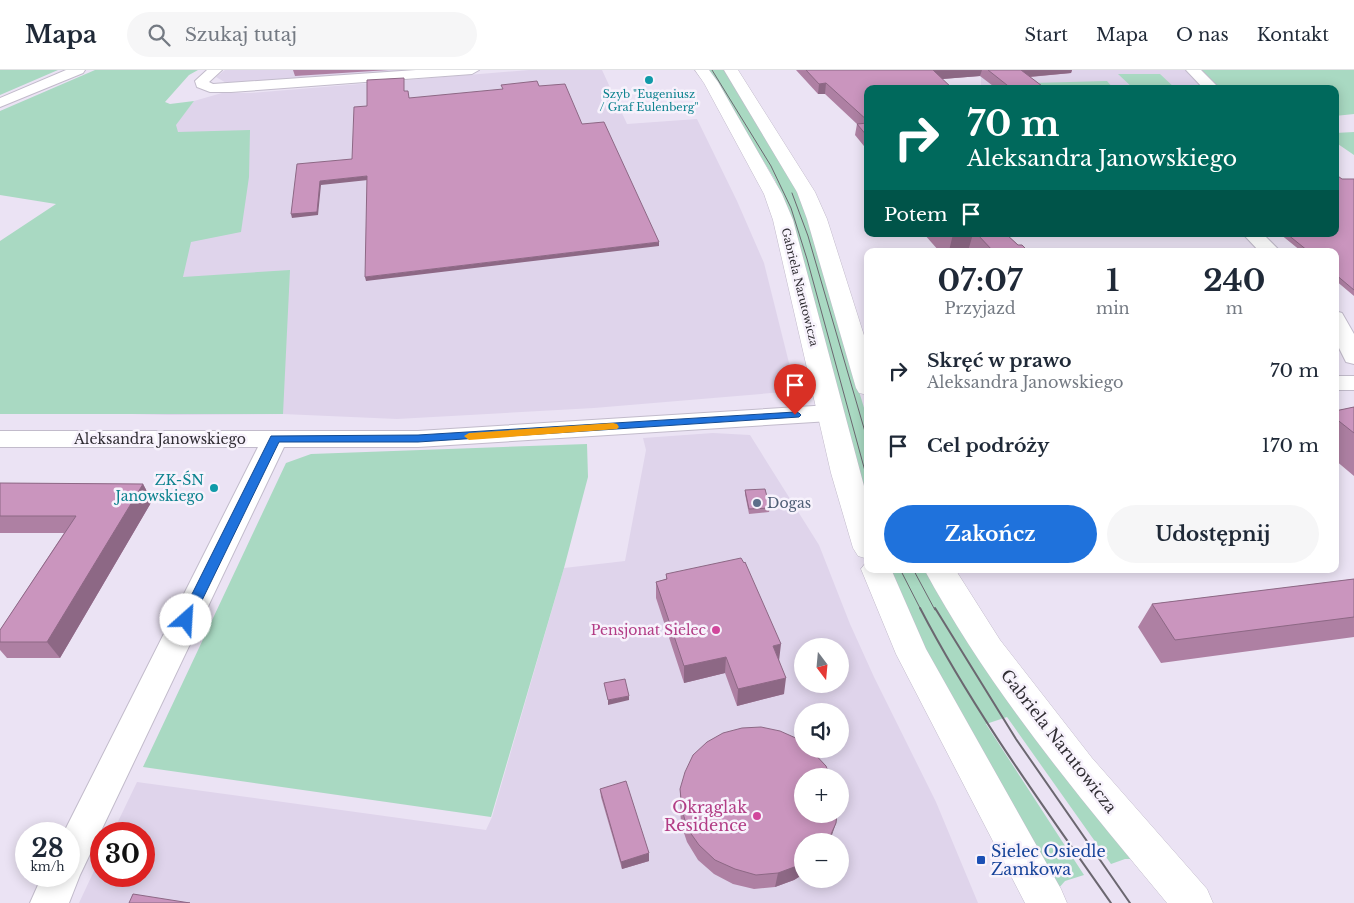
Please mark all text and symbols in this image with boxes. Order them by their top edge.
search box [127,12,477,57]
text: Mapa [25,20,97,49]
icon: search [145,21,173,49]
text: Szukaj tutaj [185,23,297,46]
text: Start [1024,24,1068,46]
text: Mapa [1096,24,1148,46]
text: O nas [1176,24,1229,46]
text: Kontakt [1257,24,1329,46]
marker: Szyb "Eugeniusz / Graf Eulenberg" [643,74,655,86]
place label: Szyb "Eugeniusz / Graf Eulenberg" [600,87,699,114]
text: 70 m [967,102,1060,145]
icon: right [884,105,949,170]
text: Aleksandra Janowskiego [967,145,1237,172]
icon: arrive [957,200,985,228]
text: Potem [884,203,947,226]
street label: Gabriela Narutowicza [779,226,822,348]
text: 07:07 [938,262,1022,299]
text: 1 [1106,262,1119,299]
text: 240 [1203,262,1265,299]
text: Przyjazd [944,298,1016,318]
text: min [1096,298,1130,318]
text: m [1226,298,1243,318]
text: Skręć w prawo [927,349,1072,372]
icon: right [884,357,912,385]
text: 70 m [1270,359,1319,382]
pin [774,364,816,415]
icon: arrive [781,371,809,399]
text: Aleksandra Janowskiego [927,372,1123,392]
street label: Aleksandra Janowskiego [73,430,246,448]
icon: arrive [884,432,912,460]
text: Cel podróży [927,434,1049,457]
text: 170 m [1262,434,1319,457]
place label: ZK-ŚN Janowskiego [114,470,204,505]
marker: ZK-ŚN Janowskiego [208,482,220,494]
place label: Dogas [767,494,811,512]
marker: Dogas [751,497,763,509]
button: Zakończ [884,505,1097,563]
button: Udostępnij [1107,505,1319,563]
position arrow [159,593,211,645]
place label: Pensjonat Sielec [591,621,706,639]
marker: Pensjonat Sielec [710,624,722,636]
north arrow [794,638,849,692]
map controls [794,638,849,888]
street label: Gabriela Narutowicza [997,665,1121,817]
button: sound [794,703,849,758]
button: + [794,768,849,823]
place label: Okrąglak Residence [664,797,747,835]
marker: Okrąglak Residence [751,810,763,822]
speed limit sign: 30 [90,822,155,887]
text: 28 [31,833,64,864]
button: − [794,833,849,888]
place label: Sielec Osiedle Zamkowa [991,841,1106,879]
marker: Sielec Osiedle Zamkowa [975,854,987,866]
text: km/h [30,859,65,874]

